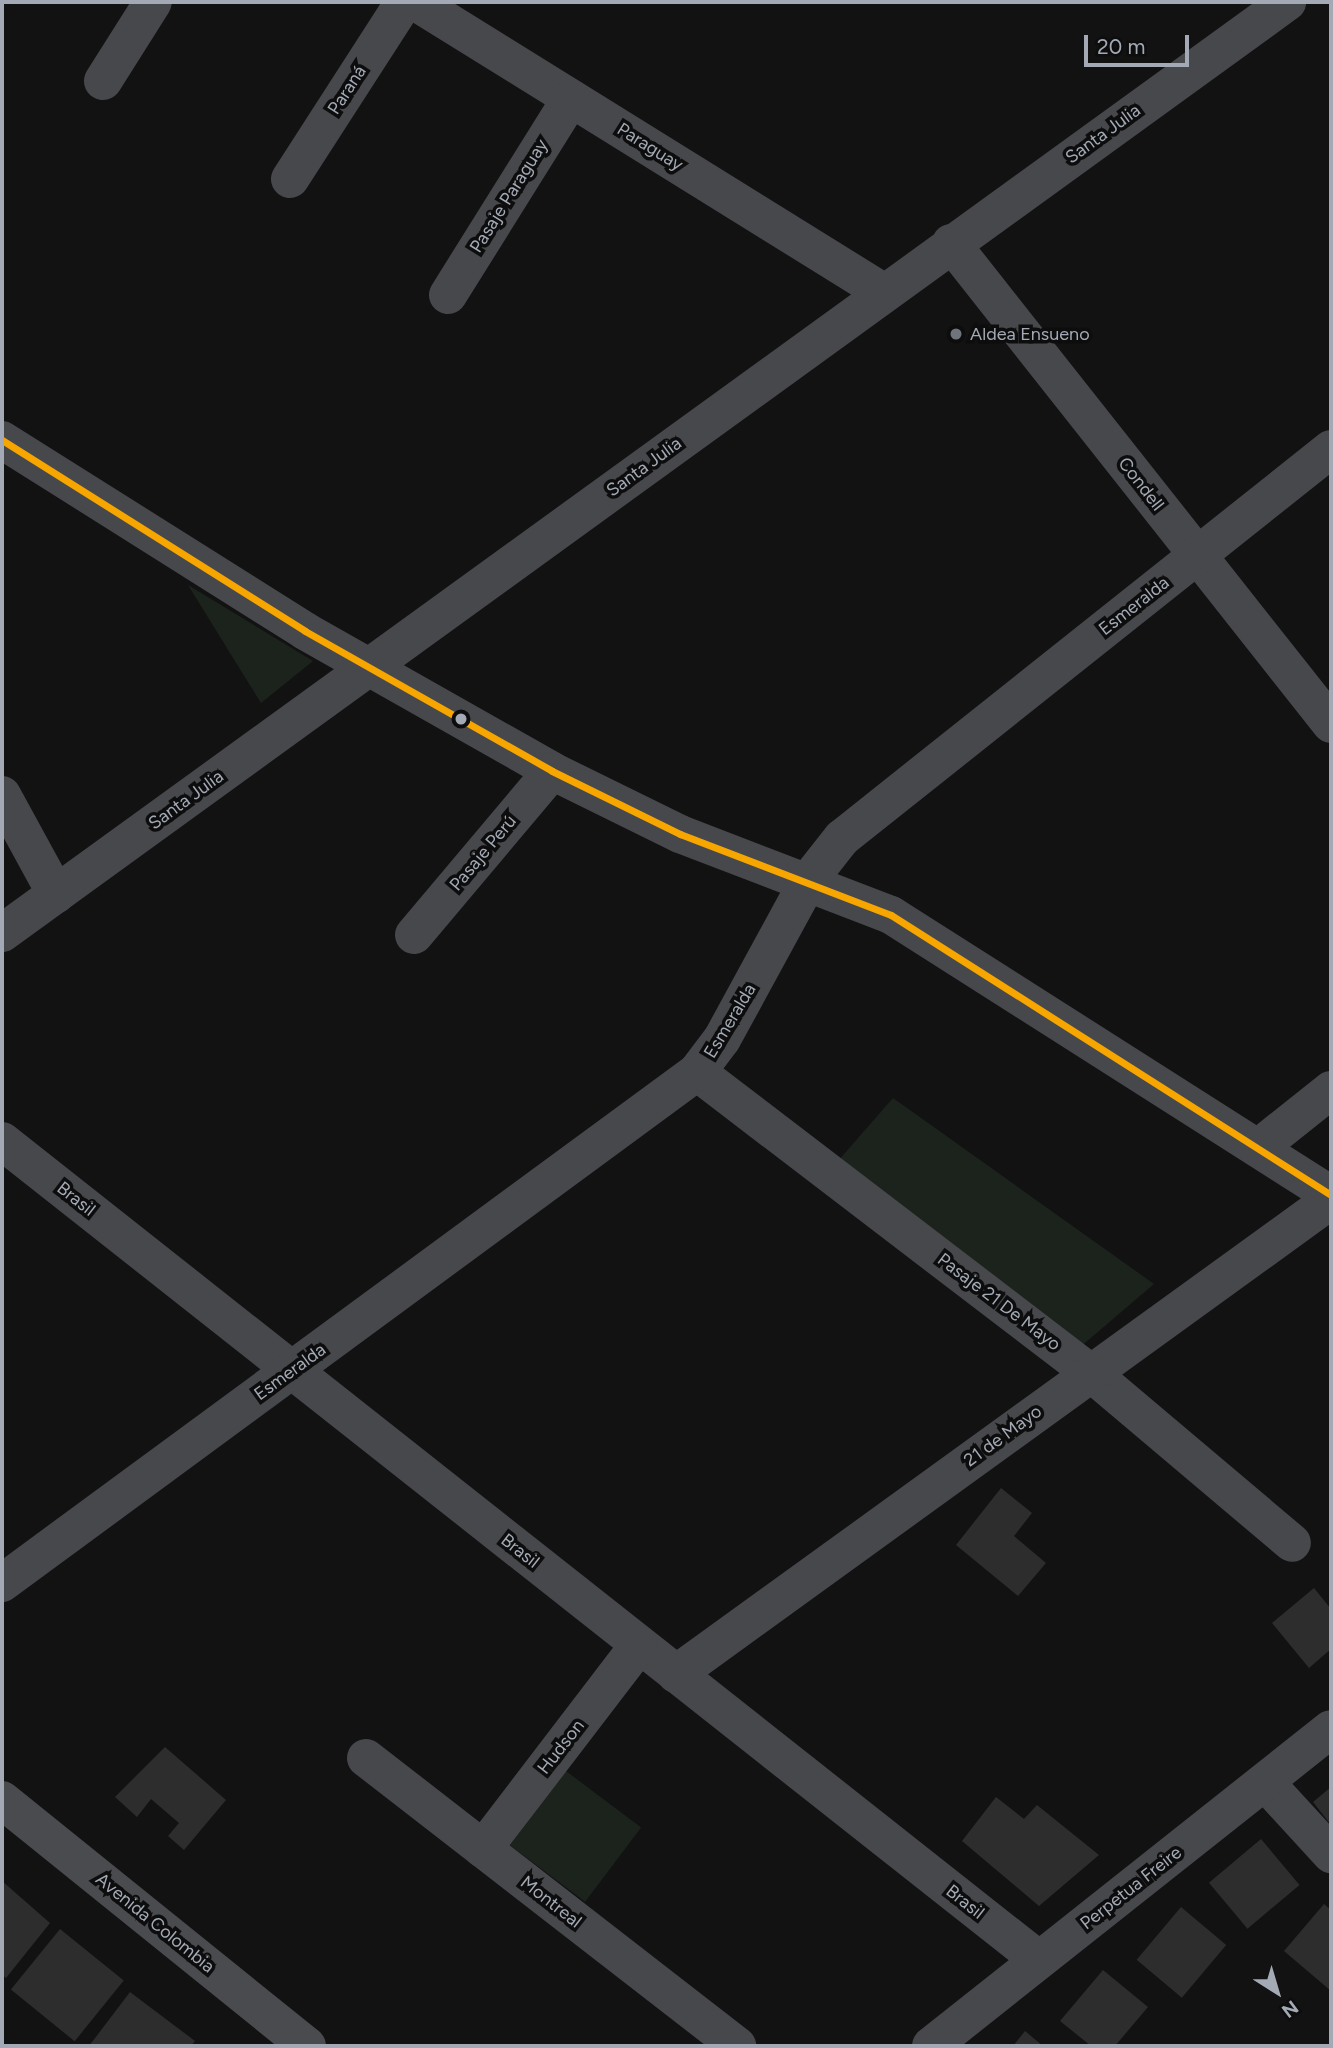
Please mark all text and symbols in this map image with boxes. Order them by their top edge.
scale bar [1088,21,1193,65]
text: 20 m [1097,34,1145,59]
street label: Paraná [323,62,371,118]
street label: Santa Julia [1061,100,1145,168]
street label: Paraguay [613,118,687,176]
street label: Pasaje Paraguay [465,135,553,257]
place label: Aldea Ensueno [970,323,1090,345]
marker: Aldea Ensueno [948,326,964,342]
street label: Santa Julia [602,433,686,501]
street label: Condell [1113,453,1169,515]
street label: Esmeralda [1095,572,1173,640]
unlabelled marker [454,712,468,726]
street label: Santa Julia [144,766,228,834]
street label: Pasaje Perú [445,811,521,895]
street label: Esmeralda [699,980,761,1062]
street label: Brasil [52,1177,100,1221]
street label: Pasaje 21 De Mayo [933,1249,1065,1355]
street label: Esmeralda [250,1339,330,1405]
street label: 21 de Mayo [960,1401,1046,1471]
street label: Brasil [496,1529,544,1573]
street label: Hudson [533,1716,589,1778]
street label: Perpetua Freire [1076,1842,1186,1934]
street label: Avenida Colombia [91,1869,219,1977]
street label: Montreal [516,1871,586,1933]
street label: Brasil [941,1880,989,1924]
north arrow [1242,1957,1312,2027]
text: N [1277,1996,1303,2023]

